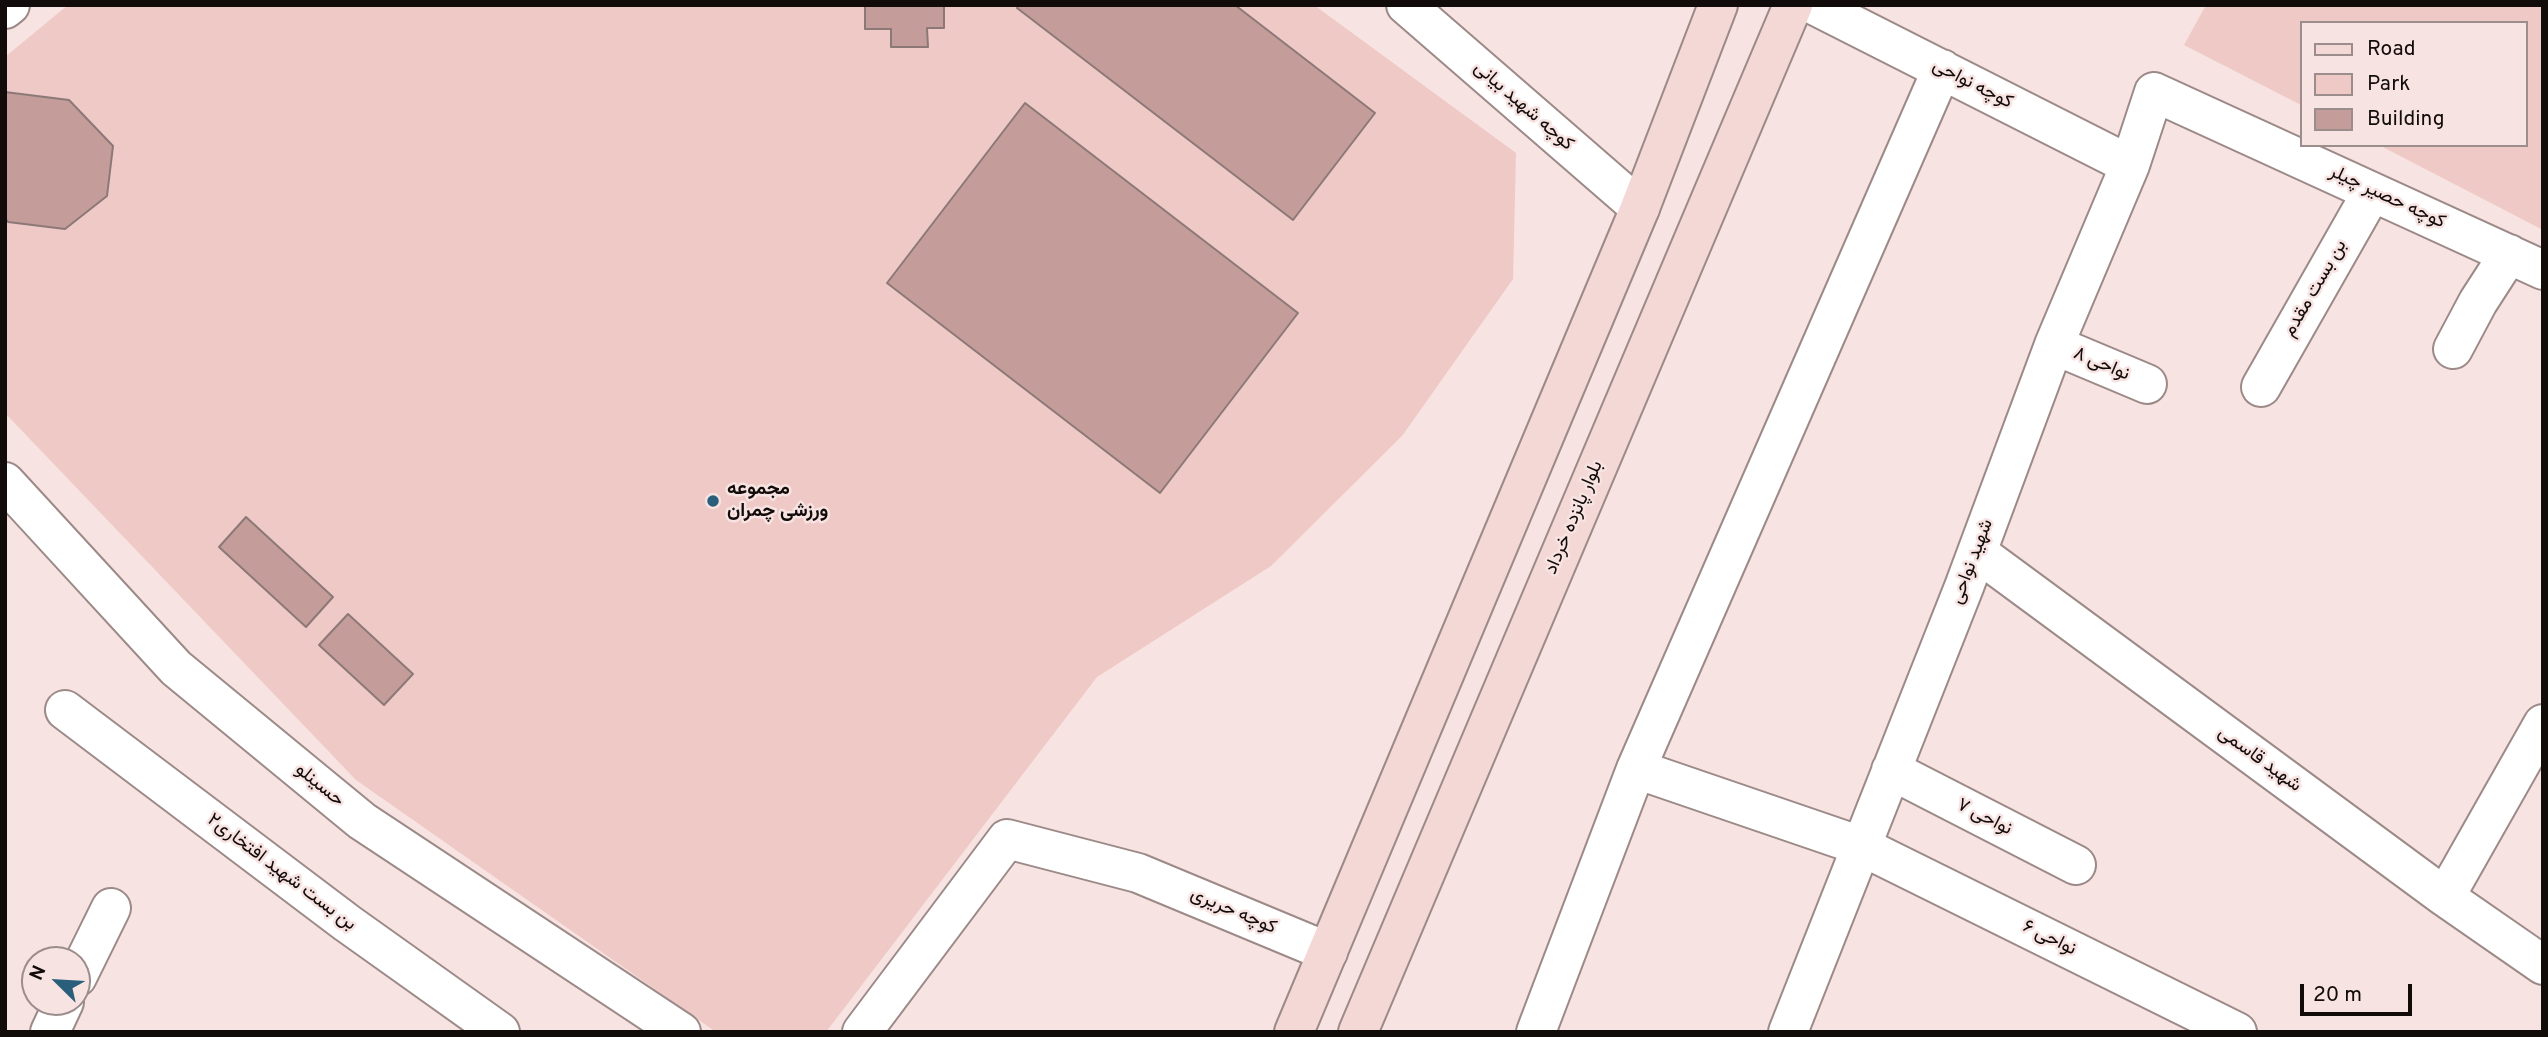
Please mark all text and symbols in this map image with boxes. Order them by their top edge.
legend [2300,21,2527,147]
text: Road [2367,36,2416,63]
street label: کوچه نواحی [1928,55,2016,115]
street label: کوچه شهید بیانی [1468,57,1578,157]
text: Park [2367,71,2410,98]
text: Building [2367,106,2445,133]
street label: کوچه حصیر چیلر [2325,161,2449,235]
street label: بن بست مقدم [2279,236,2353,342]
street label: نواحی ۸ [2069,343,2133,387]
street label: بلوار پانزده خرداد [1541,458,1609,578]
place label: مجموعه ورزشی چمران [727,479,828,523]
marker: مجموعه ورزشی چمران [705,493,721,509]
street label: شهید نواحی [1946,516,2000,608]
street label: شهید قاسمی [2213,722,2305,798]
street label: حسینلو [290,759,348,813]
street label: نواحی ۷ [1953,794,2015,842]
street label: بن بست شهید افتخاری۲ [202,809,360,937]
street label: کوچه حریری [1187,884,1279,940]
street label: نواحی ۶ [2018,916,2080,962]
north arrow [21,946,91,1016]
text: N [25,962,52,984]
scale bar [2303,970,2415,1014]
text: 20 m [2313,982,2362,1009]

